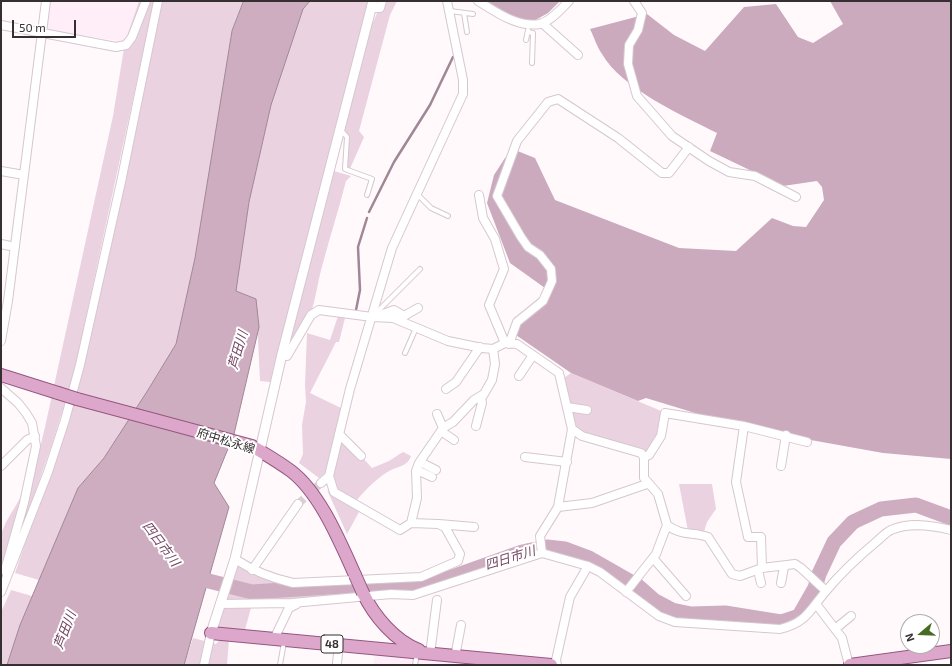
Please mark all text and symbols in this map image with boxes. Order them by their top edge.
scale bar [14,12,78,38]
text: 50 m [19,20,46,34]
water label: 芦田川 [225,329,251,371]
street label: 府中松永線 [195,425,257,457]
water label: 四日市川 [139,519,183,569]
water label: 四日市川 [483,543,537,573]
water label: 芦田川 [51,609,79,651]
north arrow [900,614,940,654]
text: N [902,632,917,644]
road number: 48 [321,635,343,653]

